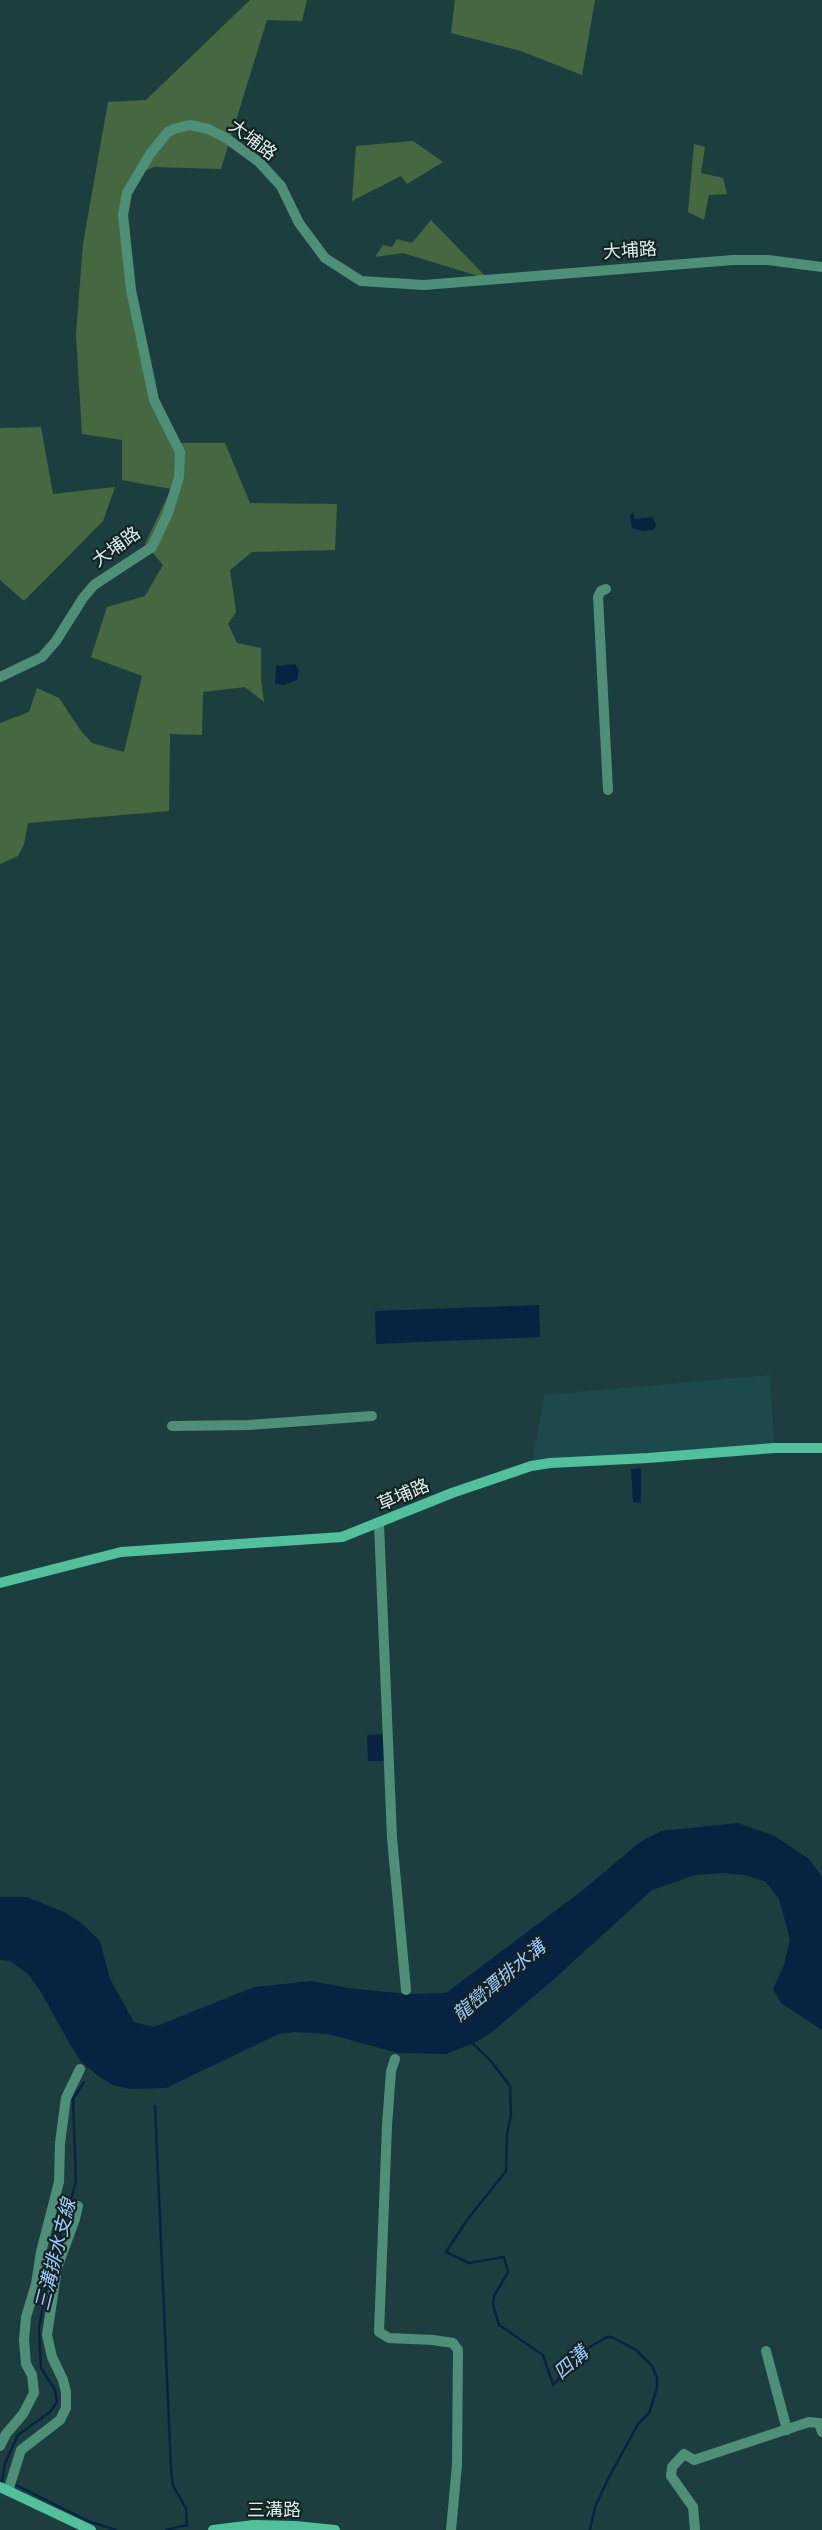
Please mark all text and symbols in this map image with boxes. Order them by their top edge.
street label: 大埔路 [224,116,280,166]
street label: 大埔路 [602,239,658,265]
street label: 大埔路 [89,523,145,573]
street label: 草埔路 [375,1476,433,1516]
water label: 龍巒潭排水溝 [449,1937,551,2027]
water label: 三溝排水支線 [32,2197,82,2313]
water label: 四溝 [550,2343,594,2385]
street label: 三溝路 [247,2500,301,2522]

